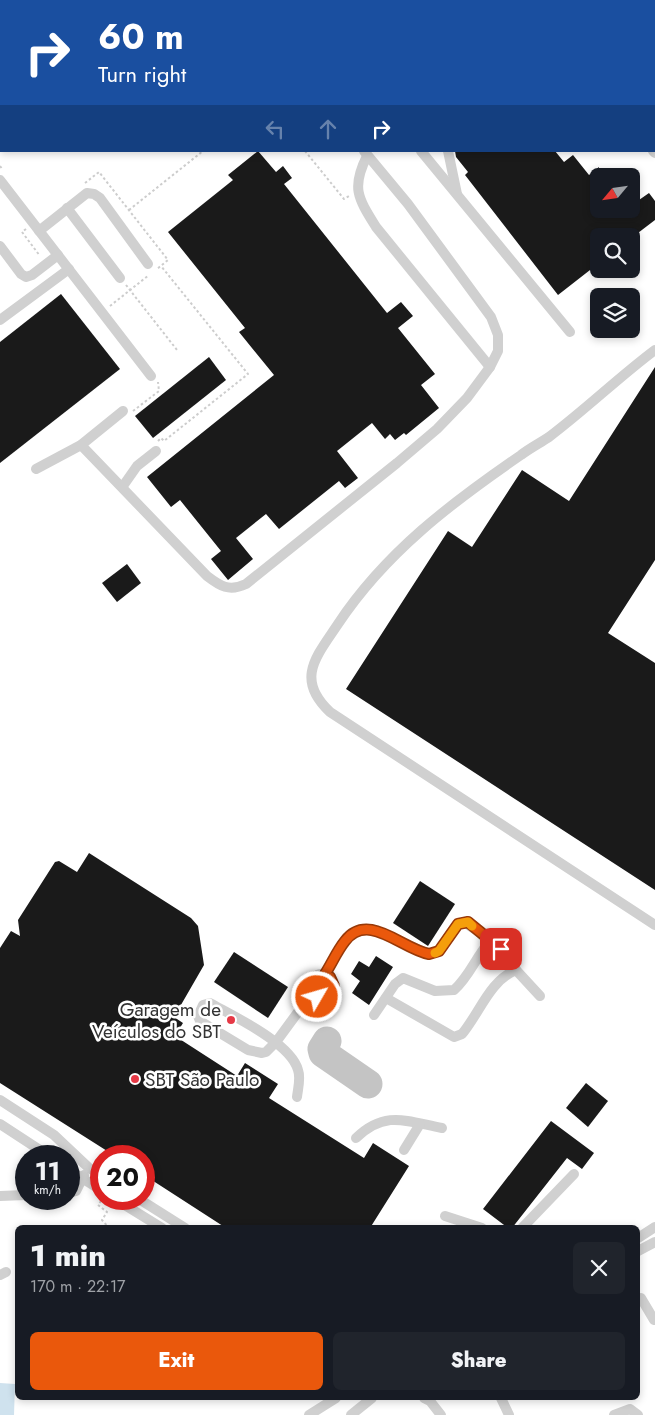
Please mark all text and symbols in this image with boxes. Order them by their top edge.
text: 60 m [98,12,184,62]
icon: right [15,20,80,85]
text: Turn right [98,58,186,90]
icon: left [261,115,289,143]
icon: ahead [314,115,342,143]
icon: right [367,115,395,143]
north arrow [590,168,640,218]
map controls [590,168,640,338]
button: search [590,228,640,278]
button: layers [590,288,640,338]
pin [480,928,522,970]
icon: arrive [487,935,515,963]
position arrow [290,970,342,1022]
place label: Garagem de Veículos do SBT [92,996,221,1045]
marker: Garagem de Veículos do SBT [225,1014,237,1026]
place label: SBT São Paulo [145,1066,259,1093]
marker: SBT São Paulo [129,1073,141,1085]
speed limit sign: 20 [90,1145,155,1210]
text: 11 [35,1153,60,1189]
text: km/h [34,1181,61,1199]
text: 1 min [30,1234,106,1277]
button: close [573,1242,625,1294]
text: 170 m · 22:17 [30,1275,126,1298]
button: Exit [30,1332,323,1390]
button: Share [333,1332,625,1390]

